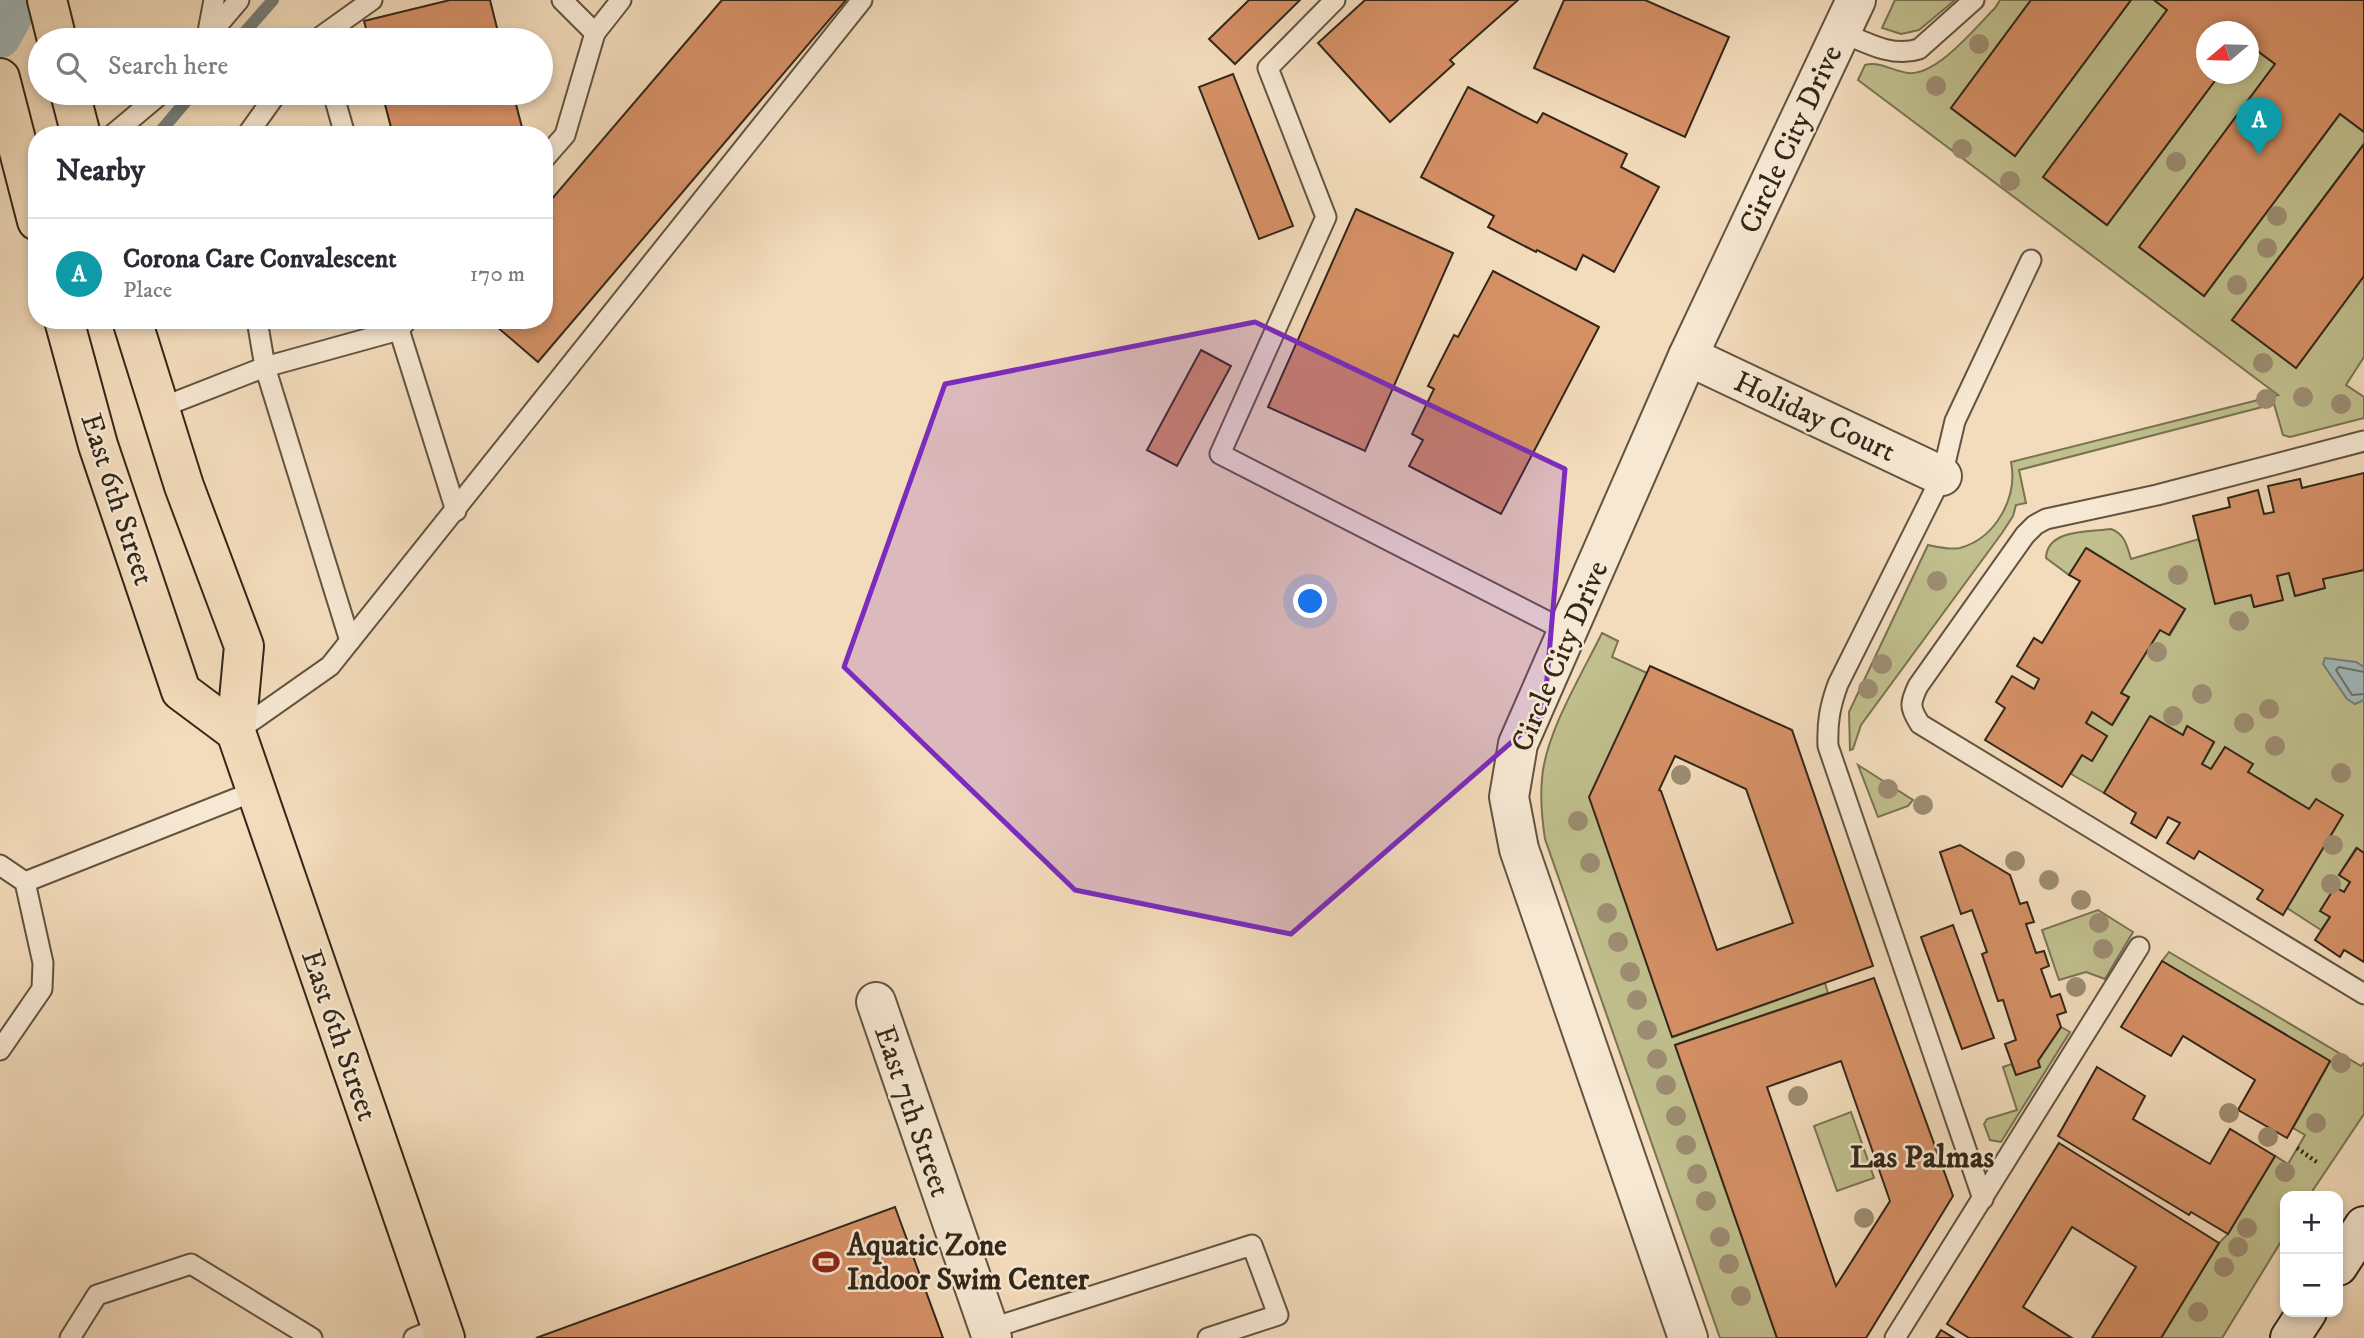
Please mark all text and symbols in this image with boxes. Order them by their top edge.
north arrow [2196,21,2259,84]
search box [28,28,553,105]
street label: Circle City Drive [1732,39,1851,240]
icon: search [52,48,90,86]
text: Search here [108,50,228,83]
pin: A [2236,97,2282,155]
text: Nearby [56,153,145,190]
text: Corona Care Convalescent [123,243,397,276]
text: A [72,260,86,289]
text: 170 m [470,260,525,289]
text: Place [123,276,172,305]
street label: Holiday Court [1728,364,1901,471]
street label: East 6th Street [71,409,162,590]
street label: Circle City Drive [1504,556,1617,758]
your location [1293,584,1327,618]
street label: East 6th Street [292,945,385,1126]
street label: East 7th Street [865,1021,958,1202]
district label: Las Palmas [1850,1138,1994,1178]
map controls [2280,1191,2343,1317]
button: + [2280,1191,2343,1254]
place label: Aquatic Zone Indoor Swim Center [846,1228,1090,1299]
sports icon: Aquatic Zone Indoor Swim Center [811,1247,841,1277]
button: − [2280,1254,2343,1317]

